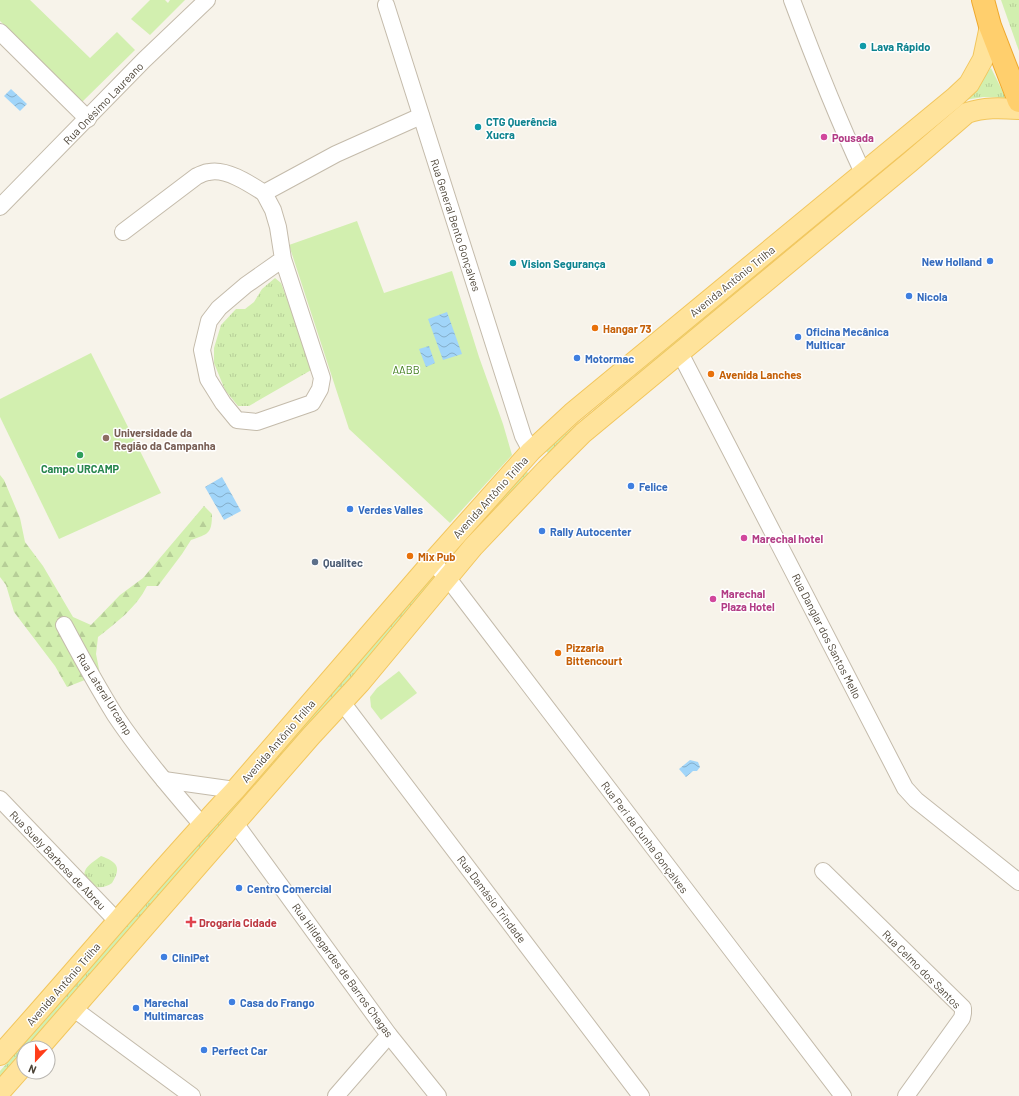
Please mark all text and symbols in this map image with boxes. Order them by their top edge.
place label: Lava Rápido [871,40,930,53]
marker: Lava Rápido [858,41,868,51]
street label: Rua Onésimo Laureano [60,59,146,147]
place label: CTG Querência Xucra [486,115,557,141]
marker: CTG Querência Xucra [473,122,483,132]
place label: Pousada [832,131,874,144]
marker: Pousada [819,132,829,142]
street label: Rua General Bento Gonçalves [428,157,484,293]
street label: Avenida Antônio Trilha [687,243,777,319]
place label: New Holland [922,255,982,268]
marker: New Holland [985,256,995,266]
place label: Vision Segurança [521,257,606,270]
marker: Vision Segurança [508,258,518,268]
place label: Nicola [917,290,948,303]
marker: Nicola [904,291,914,301]
place label: Hangar 73 [603,322,652,335]
marker: Hangar 73 [590,323,600,333]
place label: Oficina Mecânica Multicar [806,325,889,351]
marker: Oficina Mecânica Multicar [793,332,803,342]
place label: Motormac [585,352,634,365]
marker: Motormac [572,353,582,363]
park label: AABB [392,363,420,376]
place label: Avenida Lanches [719,368,802,381]
marker: Avenida Lanches [706,369,716,379]
place label: Universidade da Região da Campanha [114,426,216,452]
marker: Universidade da Região da Campanha [101,433,111,443]
marker: Campo URCAMP [75,450,85,460]
street label: Avenida Antônio Trilha [450,453,530,541]
place label: Campo URCAMP [41,462,120,475]
place label: Felice [639,480,668,493]
marker: Felice [626,481,636,491]
place label: Verdes Valles [358,503,423,516]
marker: Verdes Valles [345,504,355,514]
place label: Rally Autocenter [550,525,632,538]
marker: Rally Autocenter [537,526,547,536]
place label: Marechal hotel [752,532,823,545]
marker: Marechal hotel [739,533,749,543]
place label: Mix Pub [418,550,456,563]
marker: Mix Pub [405,551,415,561]
place label: Qualitec [323,556,363,569]
marker: Qualitec [310,557,320,567]
street label: Rua Danglar dos Santos Mello [790,571,864,701]
place label: Marechal Plaza Hotel [721,587,775,613]
marker: Marechal Plaza Hotel [708,594,718,604]
place label: Pizzaria Bittencourt [566,641,622,667]
marker: Pizzaria Bittencourt [553,648,563,658]
street label: Rua Lateral Urcamp [75,651,135,737]
street label: Avenida Antônio Trilha [238,697,318,785]
street label: Rua Peri da Cunha Gonçalves [599,779,691,895]
street label: Rua Suely Barbosa de Abreu [7,808,109,912]
street label: Rua Damásio Trindade [455,853,529,945]
place label: Centro Comercial [247,882,332,895]
marker: Centro Comercial [234,883,244,893]
street label: Rua Hildegardes de Barros Chagas [290,900,396,1040]
place label: Drogaria Cidade [199,916,277,929]
marker: Drogaria Cidade [186,917,196,927]
street label: Rua Celmo dos Santos [880,927,964,1011]
street label: Avenida Antônio Trilha [23,940,103,1028]
place label: CliniPet [172,951,209,964]
marker: CliniPet [159,952,169,962]
place label: Marechal Multimarcas [144,996,204,1022]
place label: Casa do Frango [240,996,315,1009]
marker: Casa do Frango [227,997,237,1007]
marker: Marechal Multimarcas [131,1003,141,1013]
north arrow [16,1040,56,1080]
place label: Perfect Car [212,1044,268,1057]
marker: Perfect Car [199,1045,209,1055]
text: N [26,1062,38,1077]

